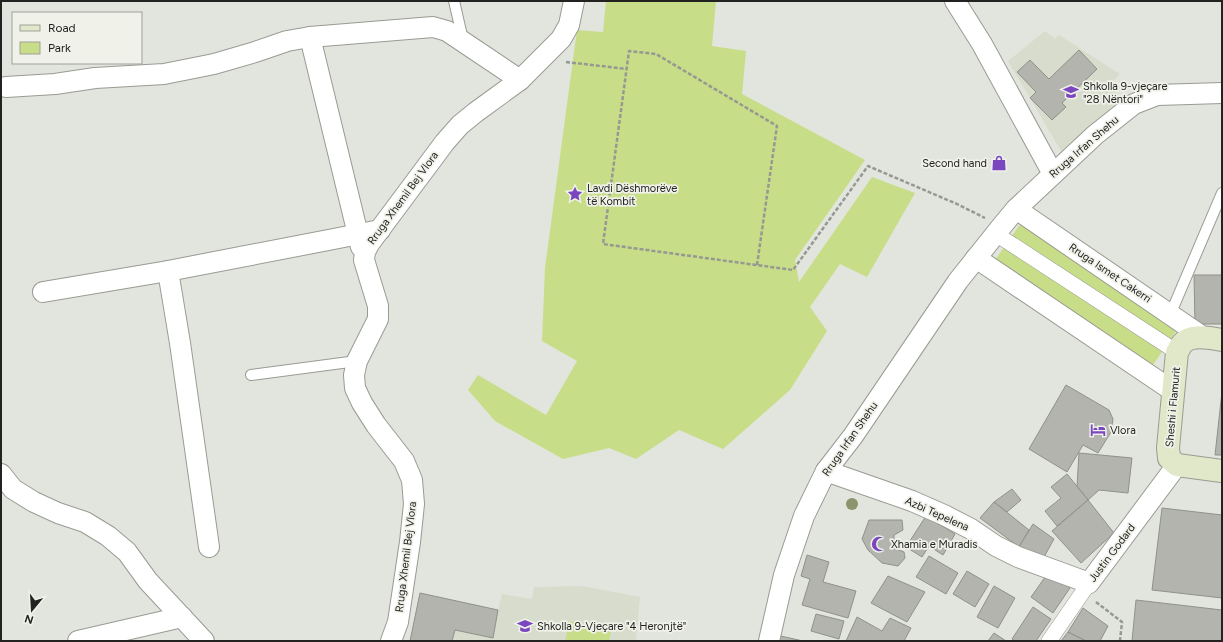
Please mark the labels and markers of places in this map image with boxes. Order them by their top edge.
place label: Shkolla 9-vjeçare "28 Nëntori" [1083,80,1167,106]
school or university icon: Shkolla 9-vjeçare "28 Nëntori" [1062,83,1080,101]
shop icon: Second hand [990,154,1008,172]
place label: Second hand [922,157,987,170]
place label: Lavdi Dëshmorëve të Kombit [587,182,677,208]
place icon: Lavdi Dëshmorëve të Kombit [566,185,584,203]
hotel icon: Vlora [1089,421,1107,439]
place label: Vlora [1110,424,1136,437]
mosque icon: Xhamia e Muradis [870,535,888,553]
place label: Xhamia e Muradis [891,538,977,551]
school or university icon: Shkolla 9-Vjeçare "4 Heronjtë" [516,617,534,635]
place label: Shkolla 9-Vjeçare "4 Heronjtë" [537,620,686,633]

